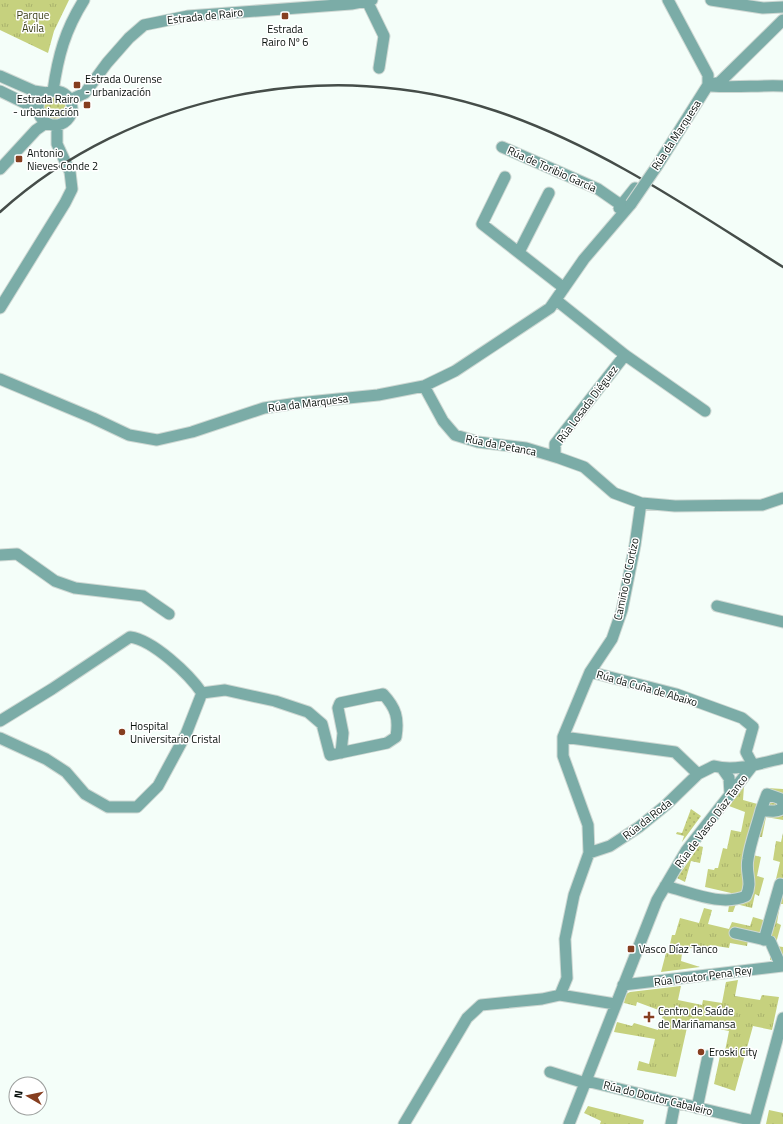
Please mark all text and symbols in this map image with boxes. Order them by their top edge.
street label: Estrada de Rairo [166,4,244,28]
park label: Parque Ávila [17,7,50,36]
marker: Estrada Rairo Nº 6 [280,11,290,21]
place label: Estrada Rairo Nº 6 [262,21,308,50]
place label: Estrada Ourense - urbanización [85,71,162,100]
marker: Estrada Ourense - urbanización [72,80,82,90]
place label: Estrada Rairo - urbanización [13,91,79,120]
street label: Rúa da Marquesa [647,96,705,173]
marker: Estrada Rairo - urbanización [82,100,92,110]
street label: Rúa de Toribio García [505,142,600,196]
place label: Antonio Nieves Conde 2 [27,145,98,174]
marker: Antonio Nieves Conde 2 [14,154,24,164]
street label: Rúa Losada Diéguez [553,362,621,446]
street label: Rúa da Marquesa [267,390,349,416]
street label: Rúa da Petanca [464,430,538,460]
street label: Camiño do Cortizo [609,536,643,622]
street label: Rúa da Cuña de Abaixo [595,666,700,710]
place label: Hospital Universitario Cristal [130,718,220,747]
marker: Hospital Universitario Cristal [117,727,127,737]
street label: Rúa de Vasco Díaz Tanco [671,771,752,871]
street label: Rúa da Roda [619,795,675,843]
place label: Vasco Díaz Tanco [639,941,718,957]
marker: Vasco Díaz Tanco [626,944,636,954]
street label: Rúa Doutor Pena Rey [653,962,754,990]
place label: Centro de Saúde de Mariñamansa [658,1003,736,1032]
marker: Centro de Saúde de Mariñamansa [643,1011,655,1023]
place label: Eroski City [709,1044,758,1060]
marker: Eroski City [696,1047,706,1057]
north arrow [8,1076,48,1116]
street label: Rúa do Doutor Cabaleiro [602,1077,714,1119]
text: N [10,1089,27,1099]

